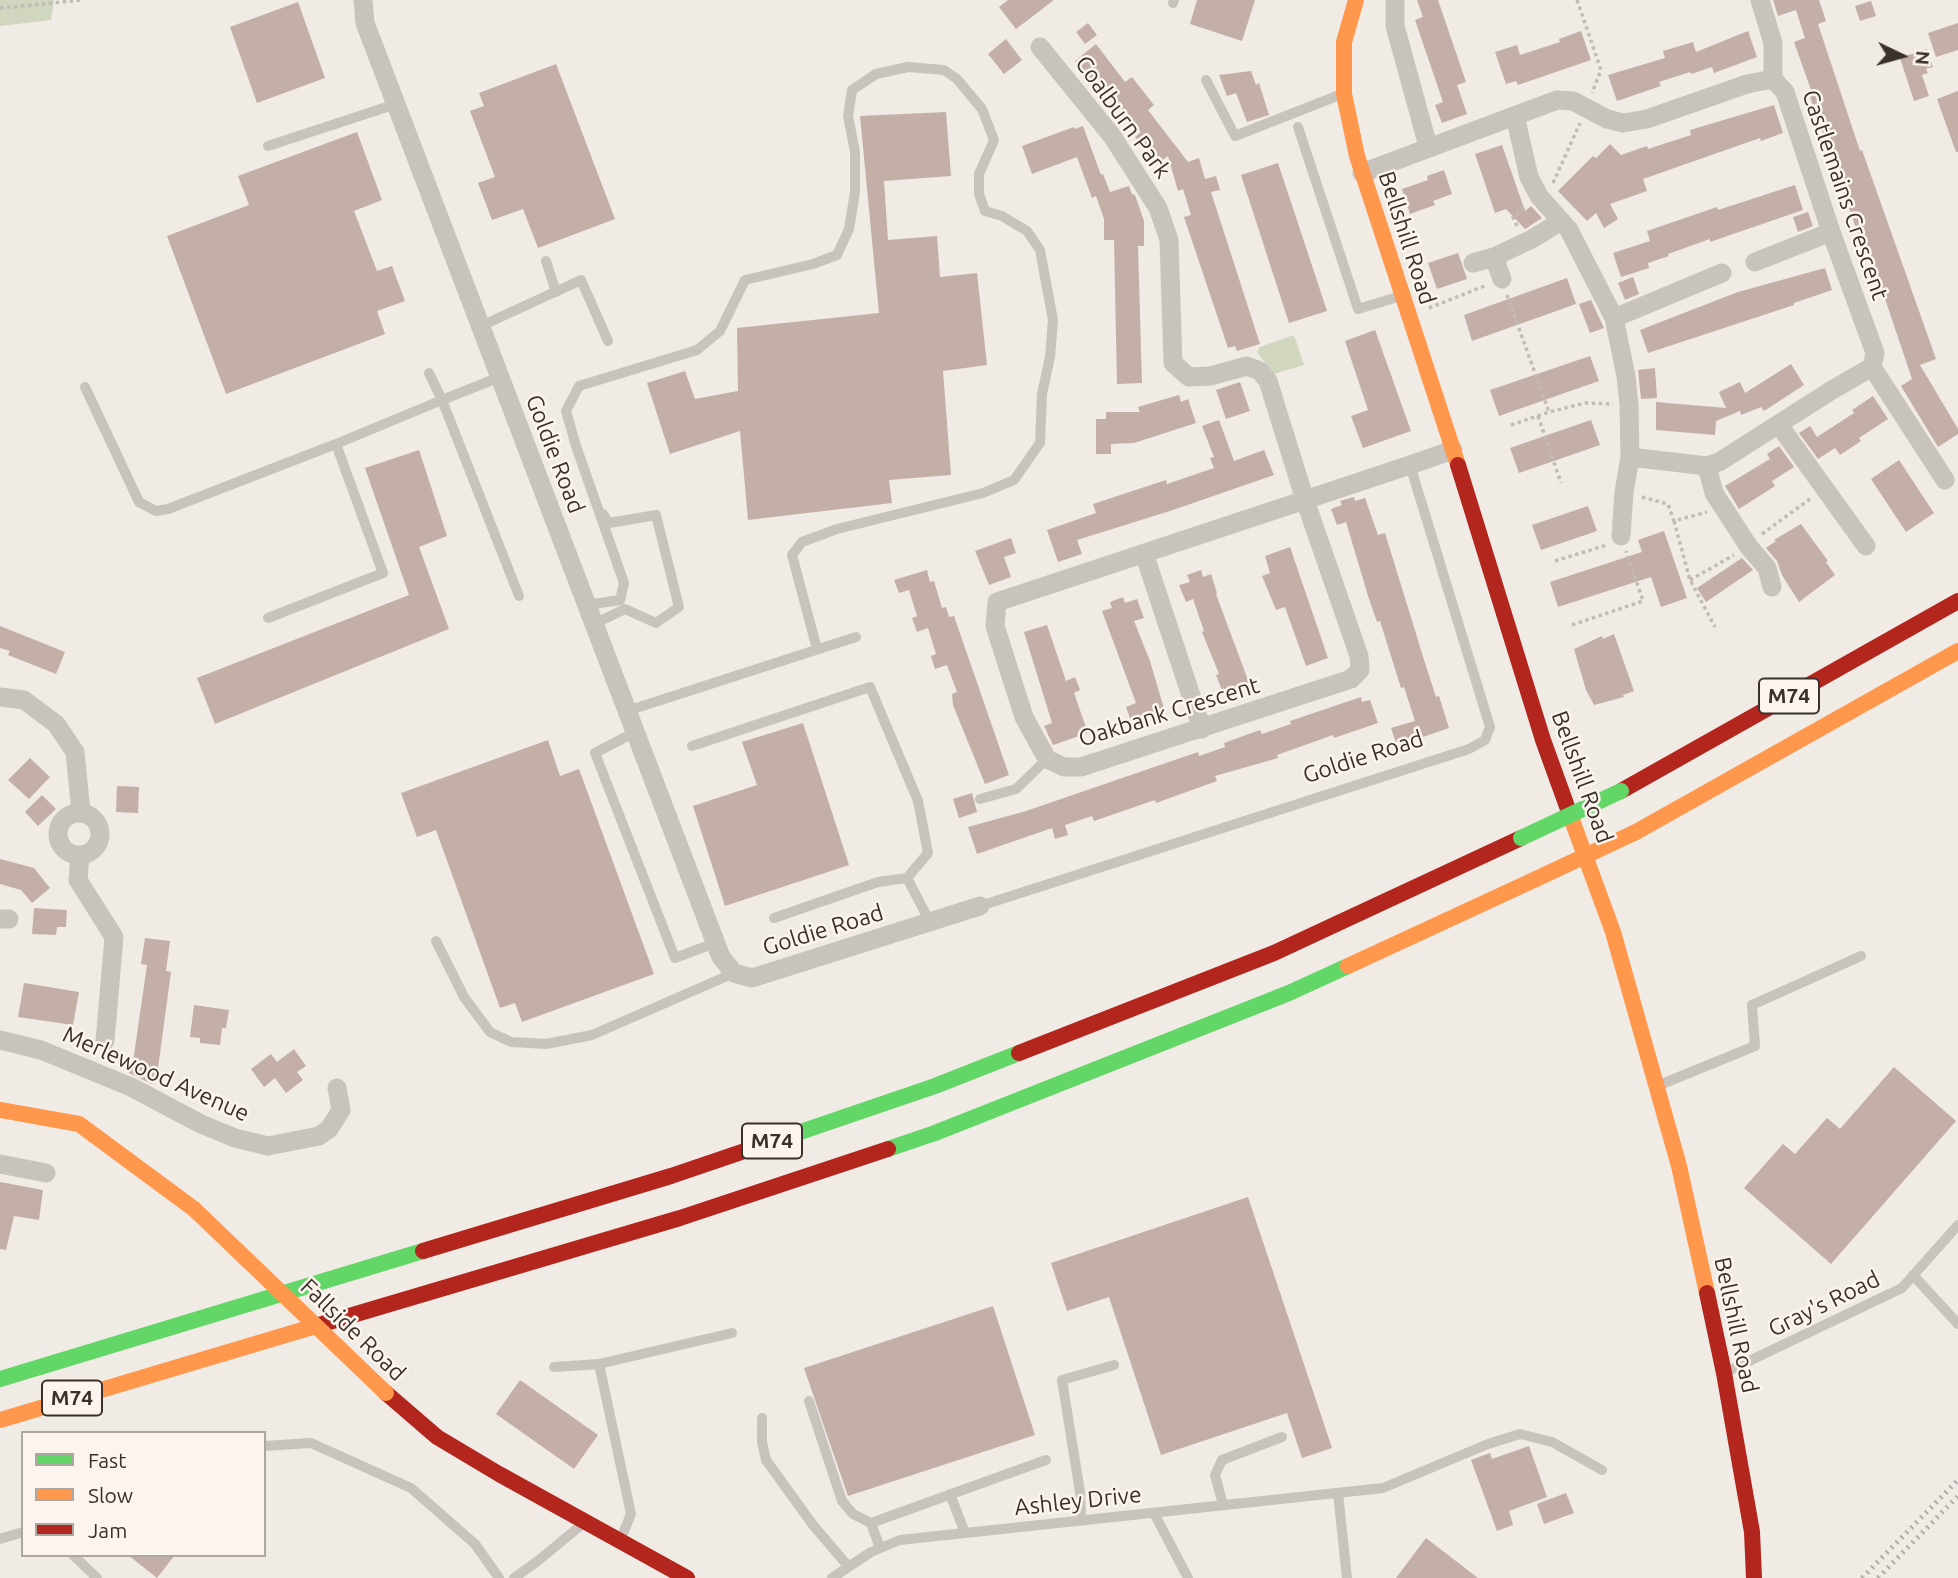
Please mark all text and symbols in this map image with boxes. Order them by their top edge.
north arrow [1867,21,1937,91]
street label: Coalburn Park [1069,50,1177,184]
text: N [1911,50,1934,66]
street label: Castlemains Crescent [1796,86,1894,304]
street label: Bellshill Road [1372,168,1442,308]
street label: Goldie Road [520,391,590,517]
street label: Oakbank Crescent [1075,671,1263,753]
road number: M74 [1759,678,1819,714]
street label: Bellshill Road [1545,707,1619,847]
street label: Goldie Road [1299,725,1427,789]
street label: Goldie Road [759,899,887,961]
street label: Merlewood Avenue [59,1021,253,1127]
road number: M74 [742,1124,802,1158]
street label: Bellshill Road [1708,1254,1764,1396]
street label: Gray's Road [1764,1265,1884,1343]
street label: Fallside Road [295,1273,411,1387]
road number: M74 [42,1380,102,1416]
legend [21,1431,266,1557]
text: Fast [88,1448,126,1472]
street label: Ashley Drive [1013,1481,1143,1521]
text: Slow [88,1483,133,1507]
text: Jam [88,1518,127,1542]

